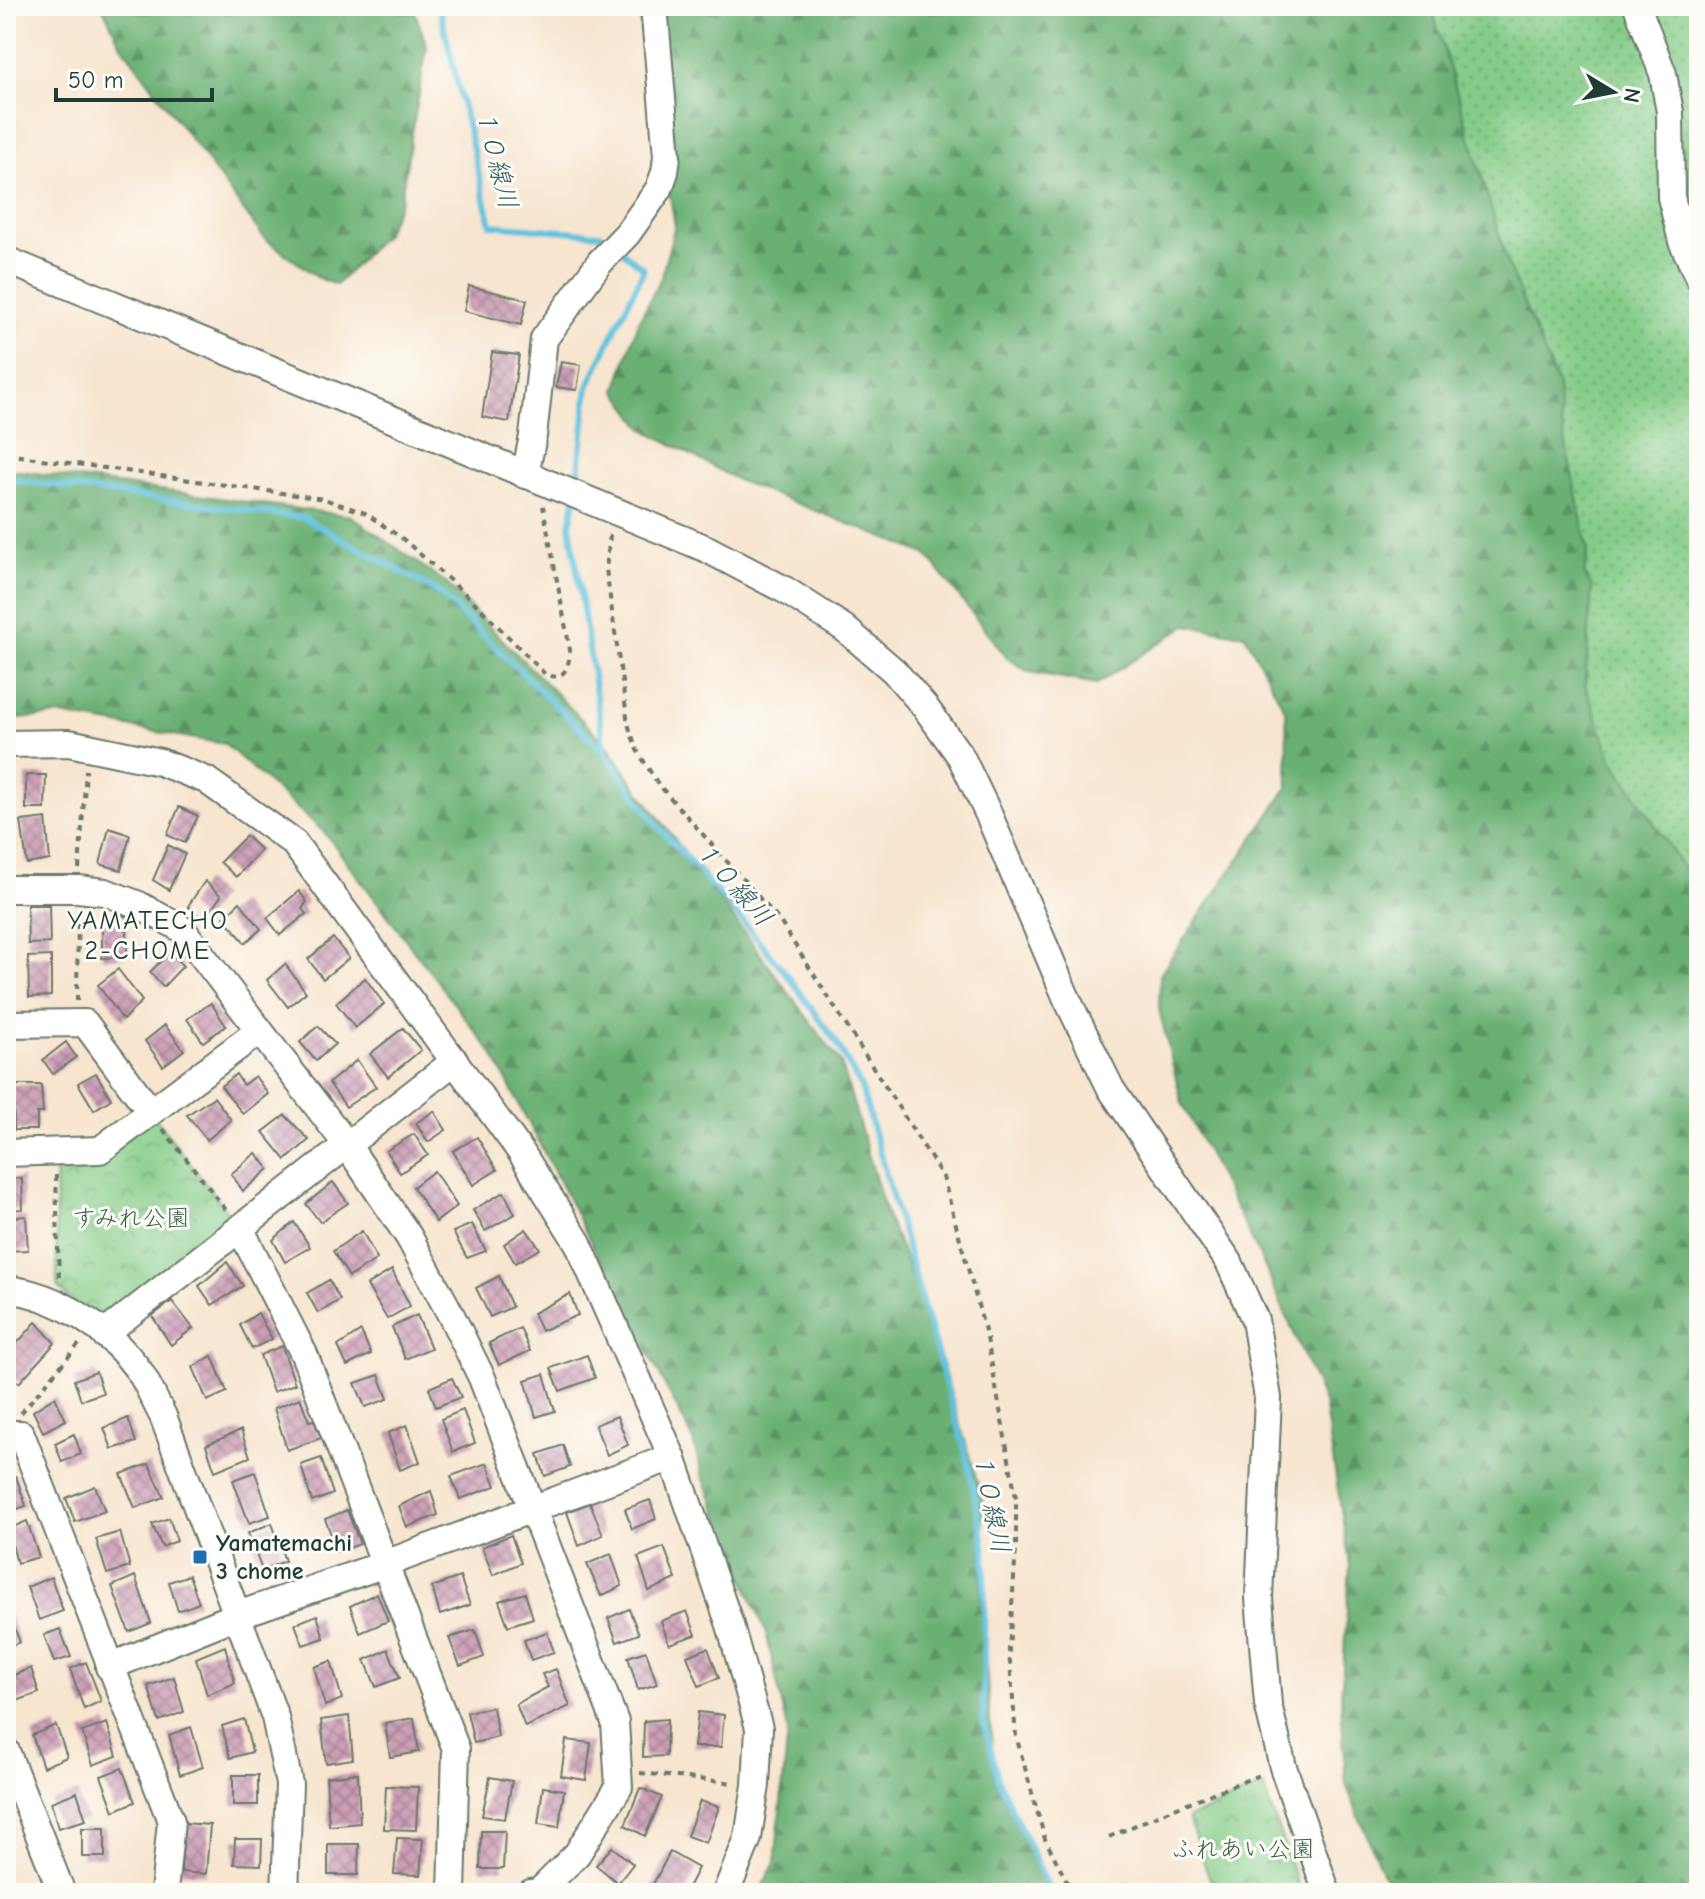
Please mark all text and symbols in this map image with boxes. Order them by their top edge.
scale bar [56,52,212,102]
north arrow [1573,52,1653,132]
text: 50 m [68,66,124,94]
text: N [1618,86,1646,105]
water label: １０線川 [469,104,523,212]
water label: １０線川 [688,835,779,933]
district label: YAMATECHO 2-CHOME [67,906,229,966]
park label: すみれ公園 [72,1204,190,1232]
water label: １０線川 [966,1448,1016,1556]
place label: Yamatemachi 3 chome [216,1529,352,1585]
marker: Yamatemachi 3 chome [191,1548,209,1566]
park label: ふれあい公園 [1171,1835,1315,1863]

